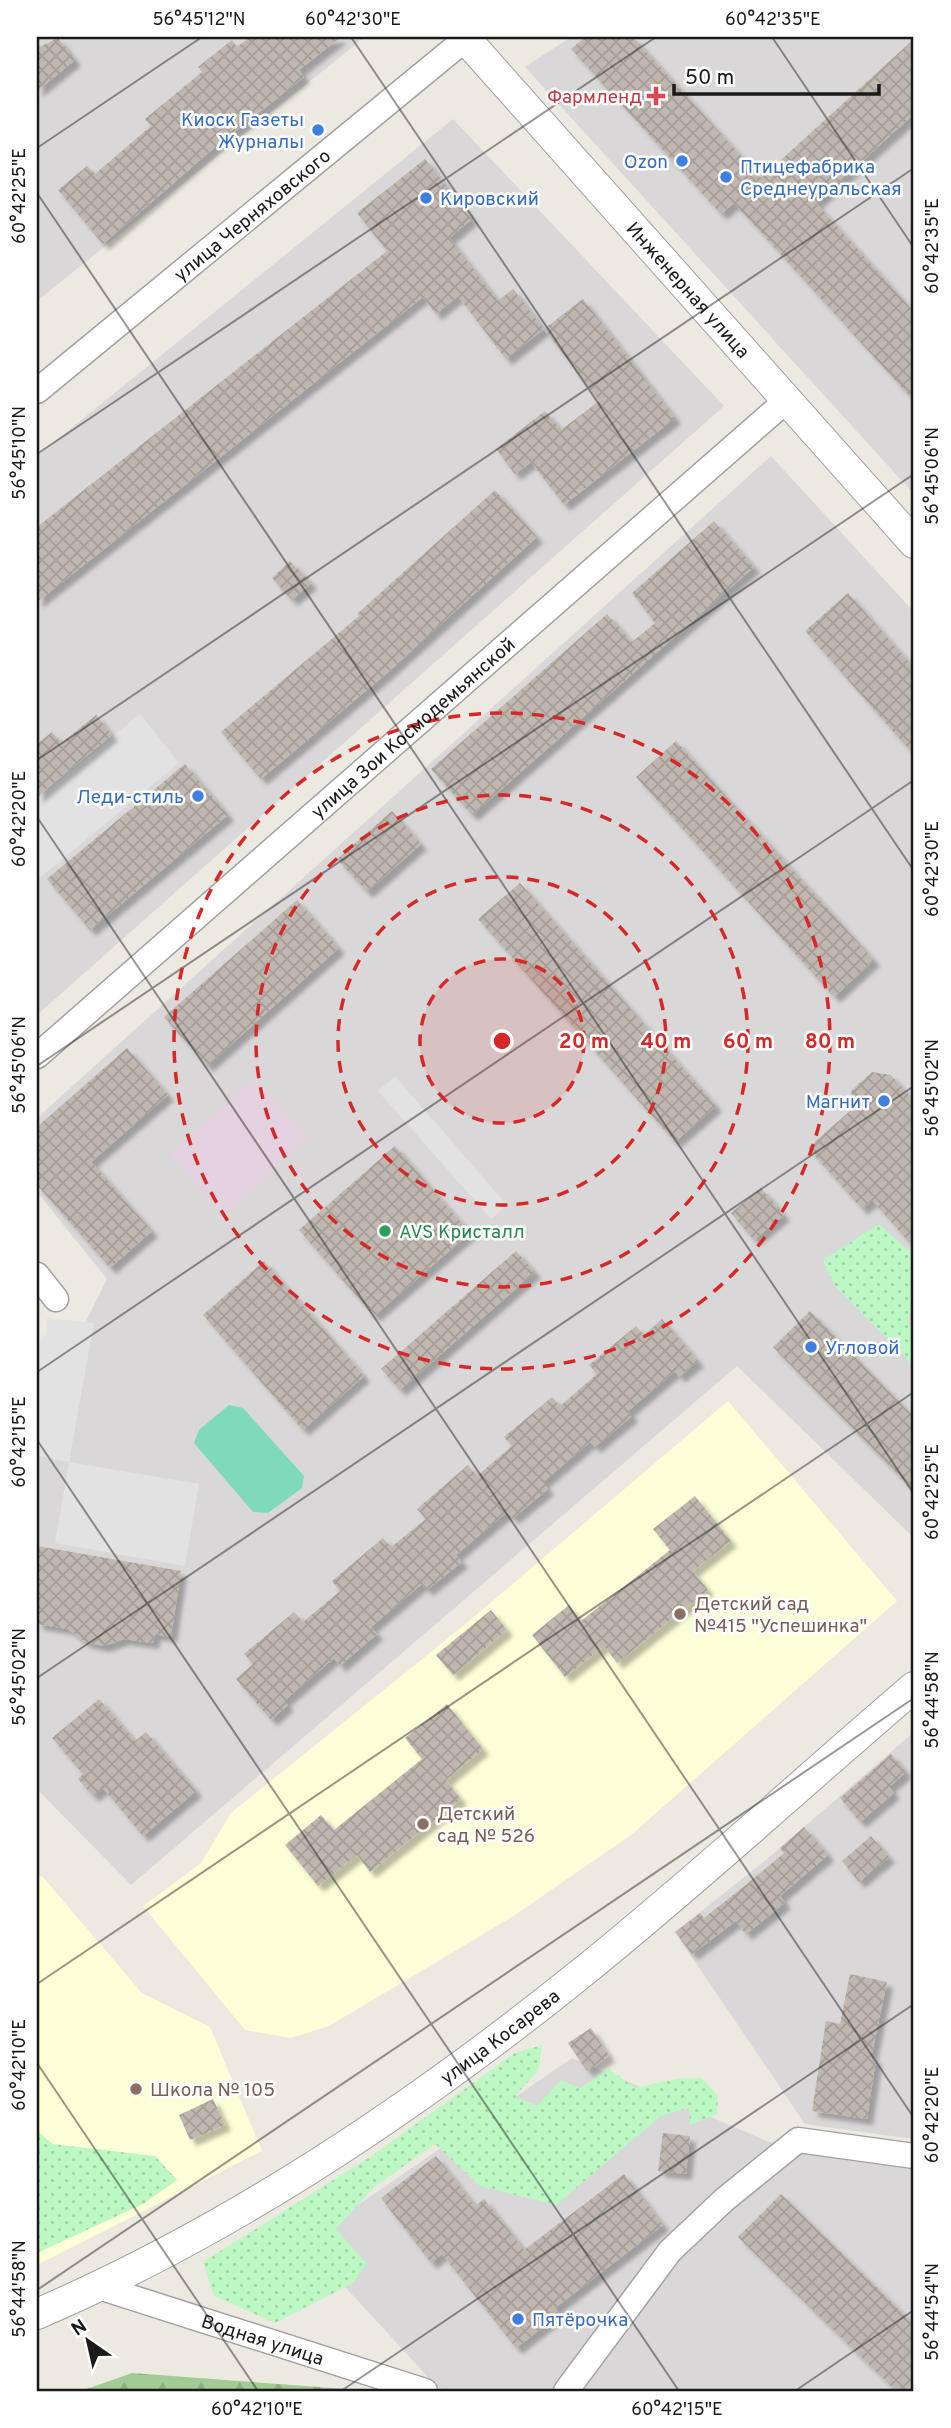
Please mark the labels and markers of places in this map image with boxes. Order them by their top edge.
place label: Фармленд [547,86,642,110]
marker: Фармленд [648,88,664,104]
place label: Киоск Газеты Журналы [181,109,304,155]
marker: Киоск Газеты Журналы [310,122,326,138]
place label: Ozon [624,151,668,175]
marker: Ozon [674,153,690,169]
place label: Птицефабрика Среднеуральская [740,156,902,202]
marker: Птицефабрика Среднеуральская [718,169,734,185]
place label: Кировский [440,188,539,212]
marker: Кировский [418,190,434,206]
place label: Леди-стиль [76,786,184,810]
marker: Леди-стиль [190,788,206,804]
centre of rings [490,1029,514,1053]
place label: Магнит [806,1091,870,1115]
marker: Магнит [876,1093,892,1109]
place label: AVS Кристалл [399,1221,525,1245]
marker: AVS Кристалл [377,1223,393,1239]
place label: Угловой [825,1337,900,1361]
marker: Угловой [803,1339,819,1355]
place label: Детский сад №415 "Успешинка" [694,1593,867,1639]
marker: Детский сад №415 "Успешинка" [672,1606,688,1622]
place label: Детcкий сад № 526 [437,1803,535,1849]
marker: Детcкий сад № 526 [415,1816,431,1832]
place label: Школа № 105 [150,2079,275,2103]
marker: Школа № 105 [128,2081,144,2097]
place label: Пятёрочка [532,2309,628,2333]
marker: Пятёрочка [510,2311,526,2327]

